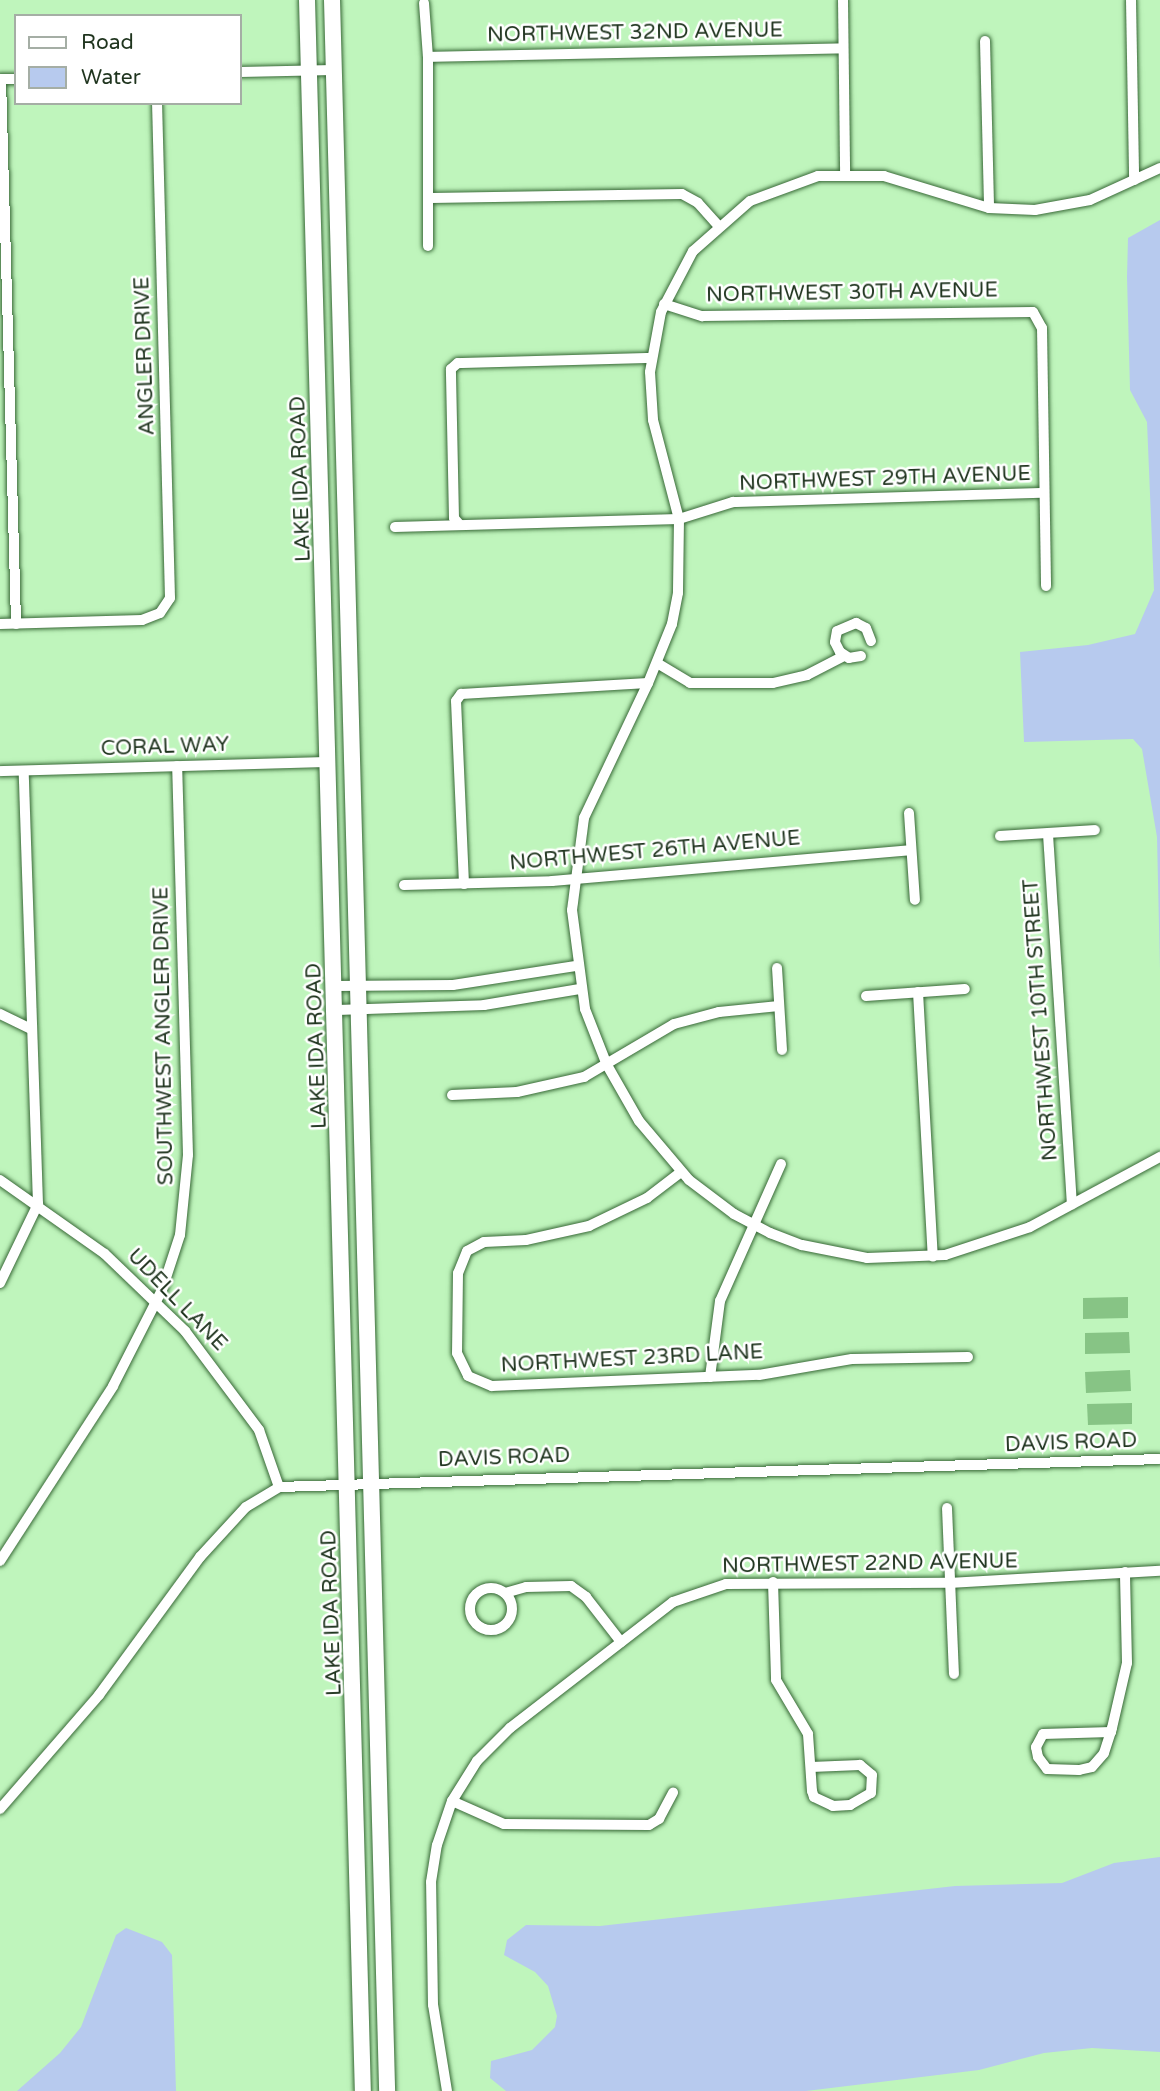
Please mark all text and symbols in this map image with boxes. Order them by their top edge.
legend [14,14,242,105]
street label: NORTHWEST 32ND AVENUE [487,18,783,48]
text: Road [81,30,134,55]
text: Water [81,65,141,90]
street label: ANGLER DRIVE [130,276,160,436]
street label: NORTHWEST 30TH AVENUE [706,278,998,308]
street label: LAKE IDA ROAD [286,396,316,562]
street label: NORTHWEST 29TH AVENUE [739,461,1031,497]
street label: CORAL WAY [100,732,230,762]
street label: NORTHWEST 26TH AVENUE [508,826,802,876]
street label: NORTHWEST 10TH STREET [1019,878,1063,1162]
street label: SOUTHWEST ANGLER DRIVE [149,887,179,1185]
street label: LAKE IDA ROAD [302,963,332,1129]
street label: UDELL LANE [122,1244,232,1356]
street label: NORTHWEST 23RD LANE [500,1340,764,1378]
street label: DAVIS ROAD [1004,1428,1138,1458]
street label: DAVIS ROAD [437,1443,571,1473]
street label: LAKE IDA ROAD [317,1530,347,1696]
street label: NORTHWEST 22ND AVENUE [722,1549,1018,1579]

